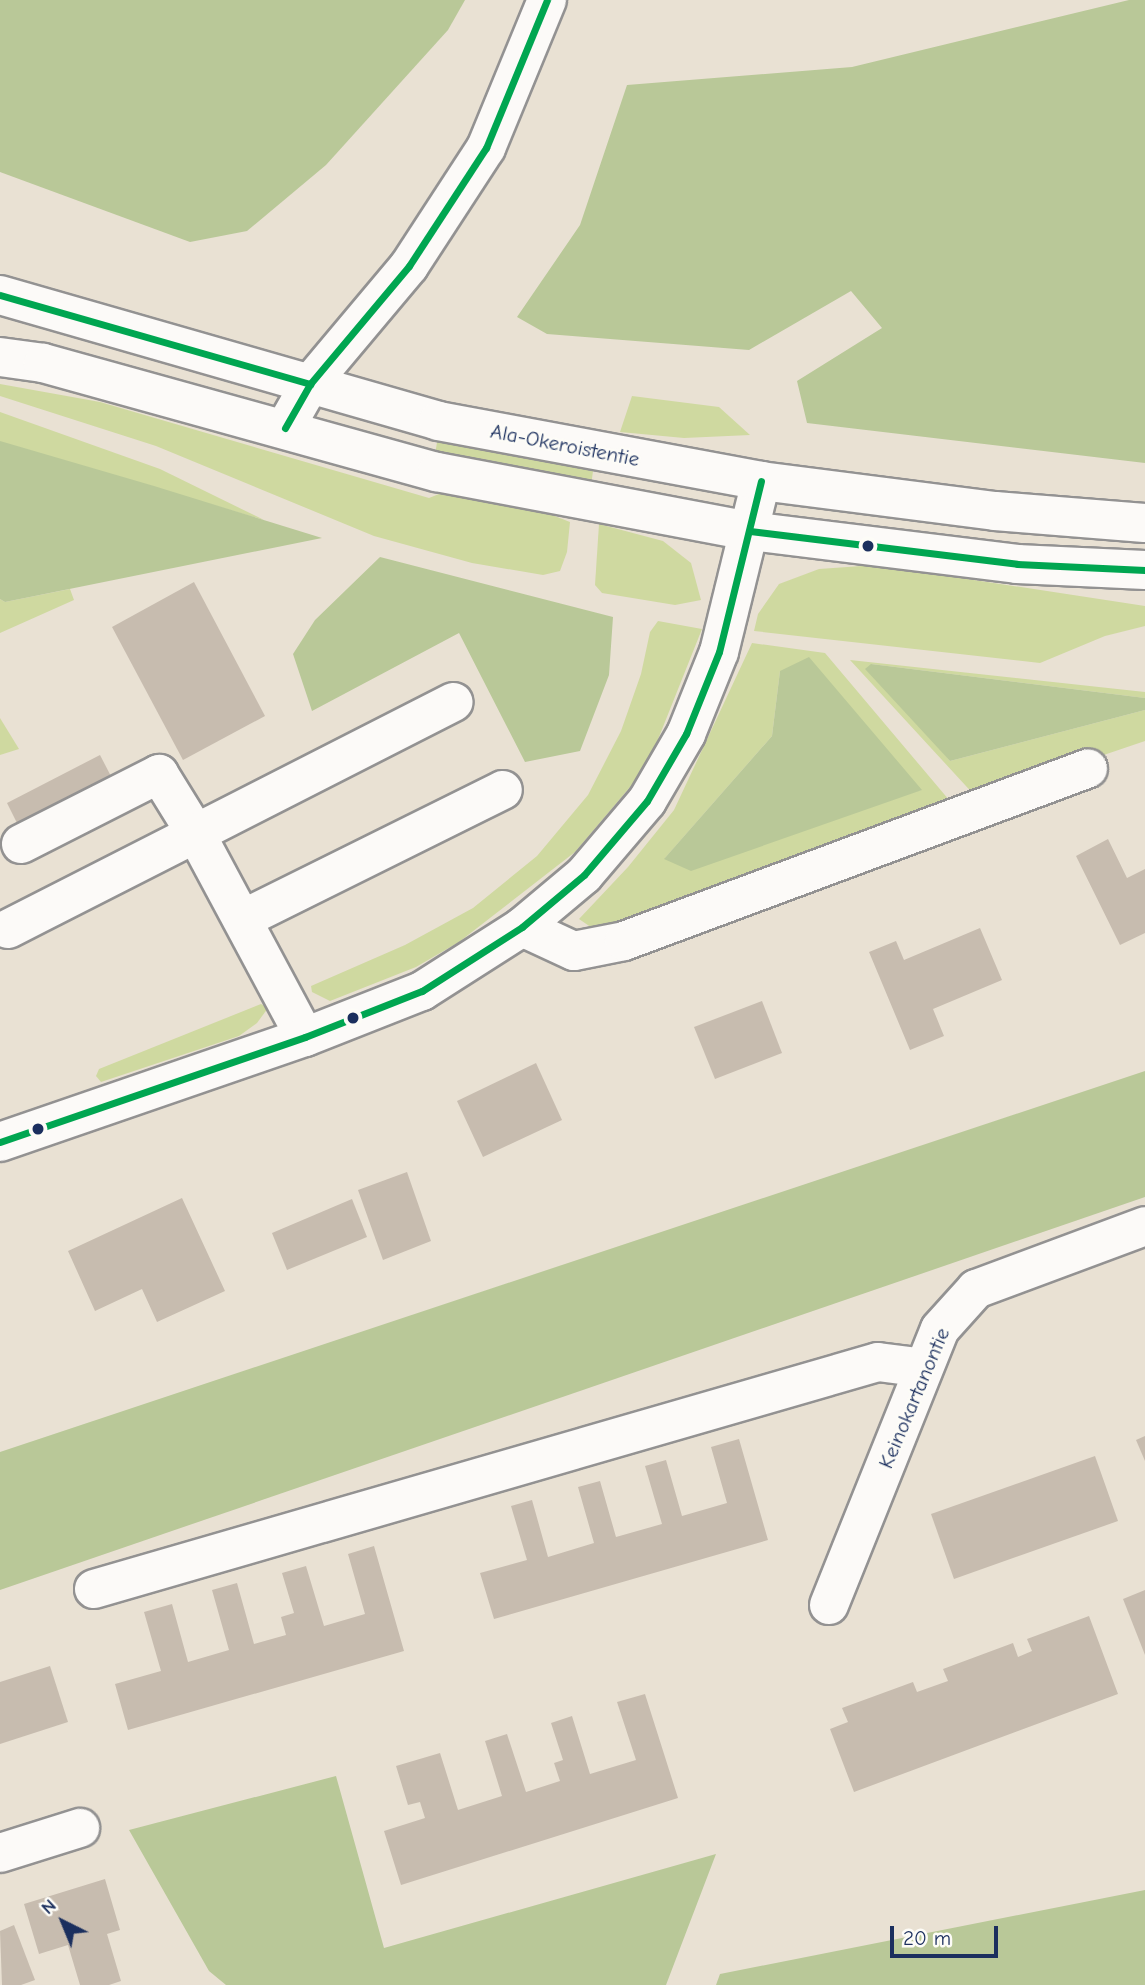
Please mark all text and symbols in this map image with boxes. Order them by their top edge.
street label: Ala-Okeroistentie [488,418,642,472]
unlabelled marker [861,539,875,553]
unlabelled marker [346,1011,360,1025]
unlabelled marker [31,1122,45,1136]
street label: Keinokartanontie [873,1324,955,1472]
north arrow [28,1887,98,1957]
text: N [37,1894,61,1919]
scale bar [893,1912,1002,1956]
text: 20 m [903,1926,951,1950]

